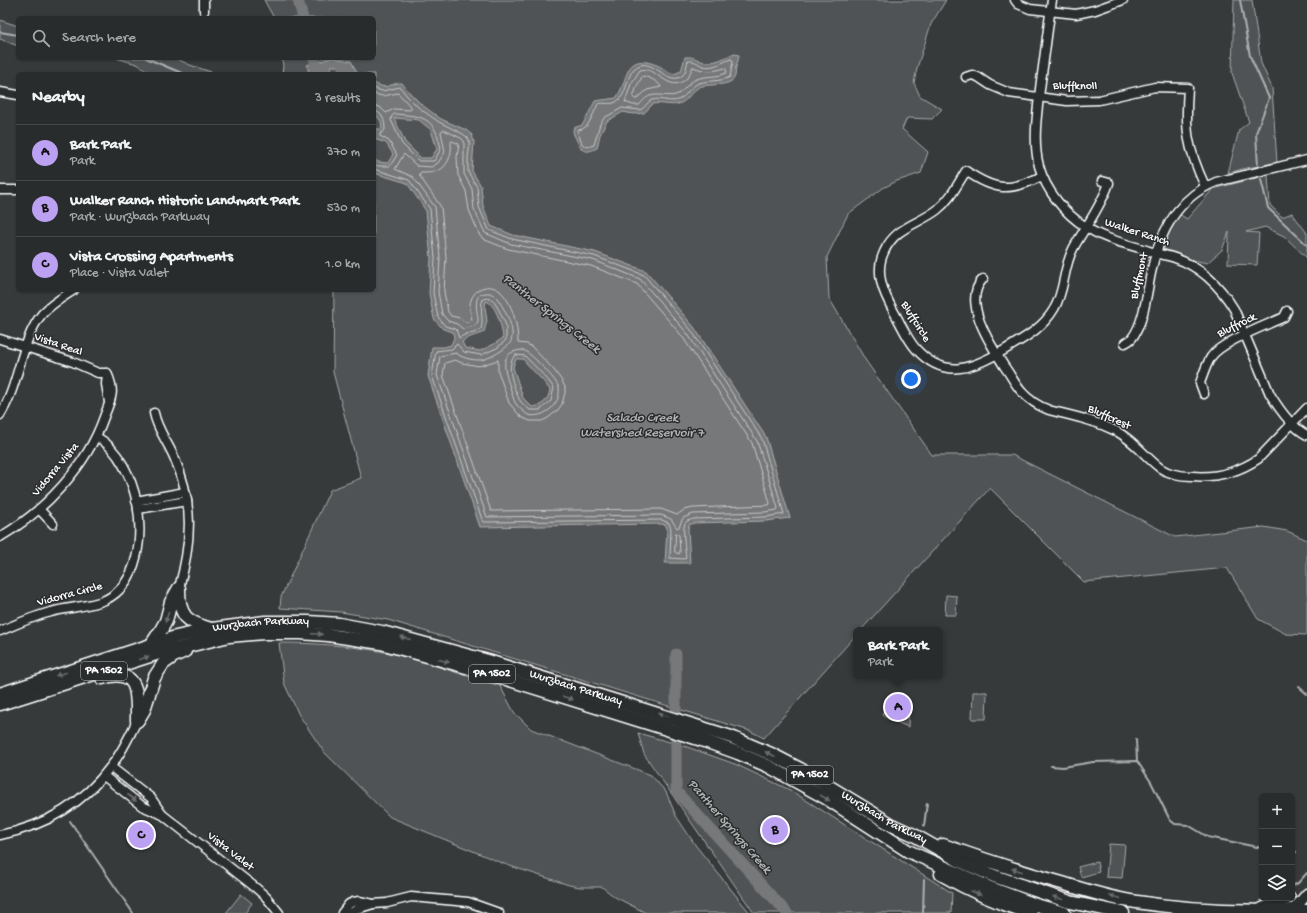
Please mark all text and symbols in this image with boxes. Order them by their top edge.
search box [16,16,376,60]
icon: search [30,27,52,49]
text: Search here [62,29,136,47]
street label: Bluffknoll [1052,80,1098,94]
text: Nearby [32,88,85,108]
text: 3 results [315,91,360,106]
text: Bark Park [70,136,130,154]
text: A [41,145,49,160]
text: 370 m [327,145,360,160]
text: Park [70,154,95,169]
text: Walker Ranch Historic Landmark Park [70,192,299,210]
text: B [42,201,48,216]
text: 530 m [327,201,360,216]
text: Park · Wurzbach Parkway [70,210,210,225]
street label: Walker Ranch [1103,216,1172,250]
text: Vista Crossing Apartments [70,248,233,266]
street label: Bluffmont [1128,250,1152,302]
text: C [41,257,49,272]
text: 1.0 km [325,257,360,272]
text: Place · Vista Valet [70,266,168,281]
water label: Panther Springs Creek [499,271,604,357]
street label: Bluffcircle [896,298,933,346]
street label: Bluffrock [1214,310,1260,342]
street label: Vista Real [31,330,84,360]
your location [901,369,921,389]
street label: Bluffcrest [1084,402,1134,434]
water label: Salado Creek Watershed Reservoir 7 [580,411,705,441]
street label: Vidorra Vista [29,440,83,500]
street label: Vidorra Circle [35,579,105,611]
one-way arrow [163,611,169,623]
street label: Wurzbach Parkway [212,615,309,636]
popup [853,627,943,679]
one-way arrow [311,631,323,638]
one-way arrow [398,635,410,641]
text: Bark Park [868,637,928,655]
one-way arrow [138,655,150,661]
text: Park [868,655,893,670]
one-way arrow [437,658,450,664]
road number: PA 1502 [81,662,127,680]
road number: PA 1502 [469,665,515,683]
street label: Wurzbach Parkway [528,667,624,710]
one-way arrow [54,671,66,677]
pin: A [885,692,911,722]
one-way arrow [562,695,574,701]
one-way arrow [657,712,669,718]
one-way arrow [765,751,776,757]
road number: PA 1502 [787,766,833,784]
water label: Panther Springs Creek [684,777,775,878]
street label: Wurzbach Parkway [838,788,929,848]
one-way arrow [126,793,137,802]
map controls [1259,793,1295,901]
button: + [1259,793,1295,829]
one-way arrow [819,794,831,801]
pin: B [762,815,788,845]
pin: C [128,820,154,850]
street label: Vista Valet [203,829,257,875]
button: − [1259,829,1295,865]
button: layers [1259,865,1295,901]
one-way arrow [1010,867,1022,873]
one-way arrow [971,890,982,896]
one-way arrow [1051,894,1063,900]
one-way arrow [1109,894,1121,900]

